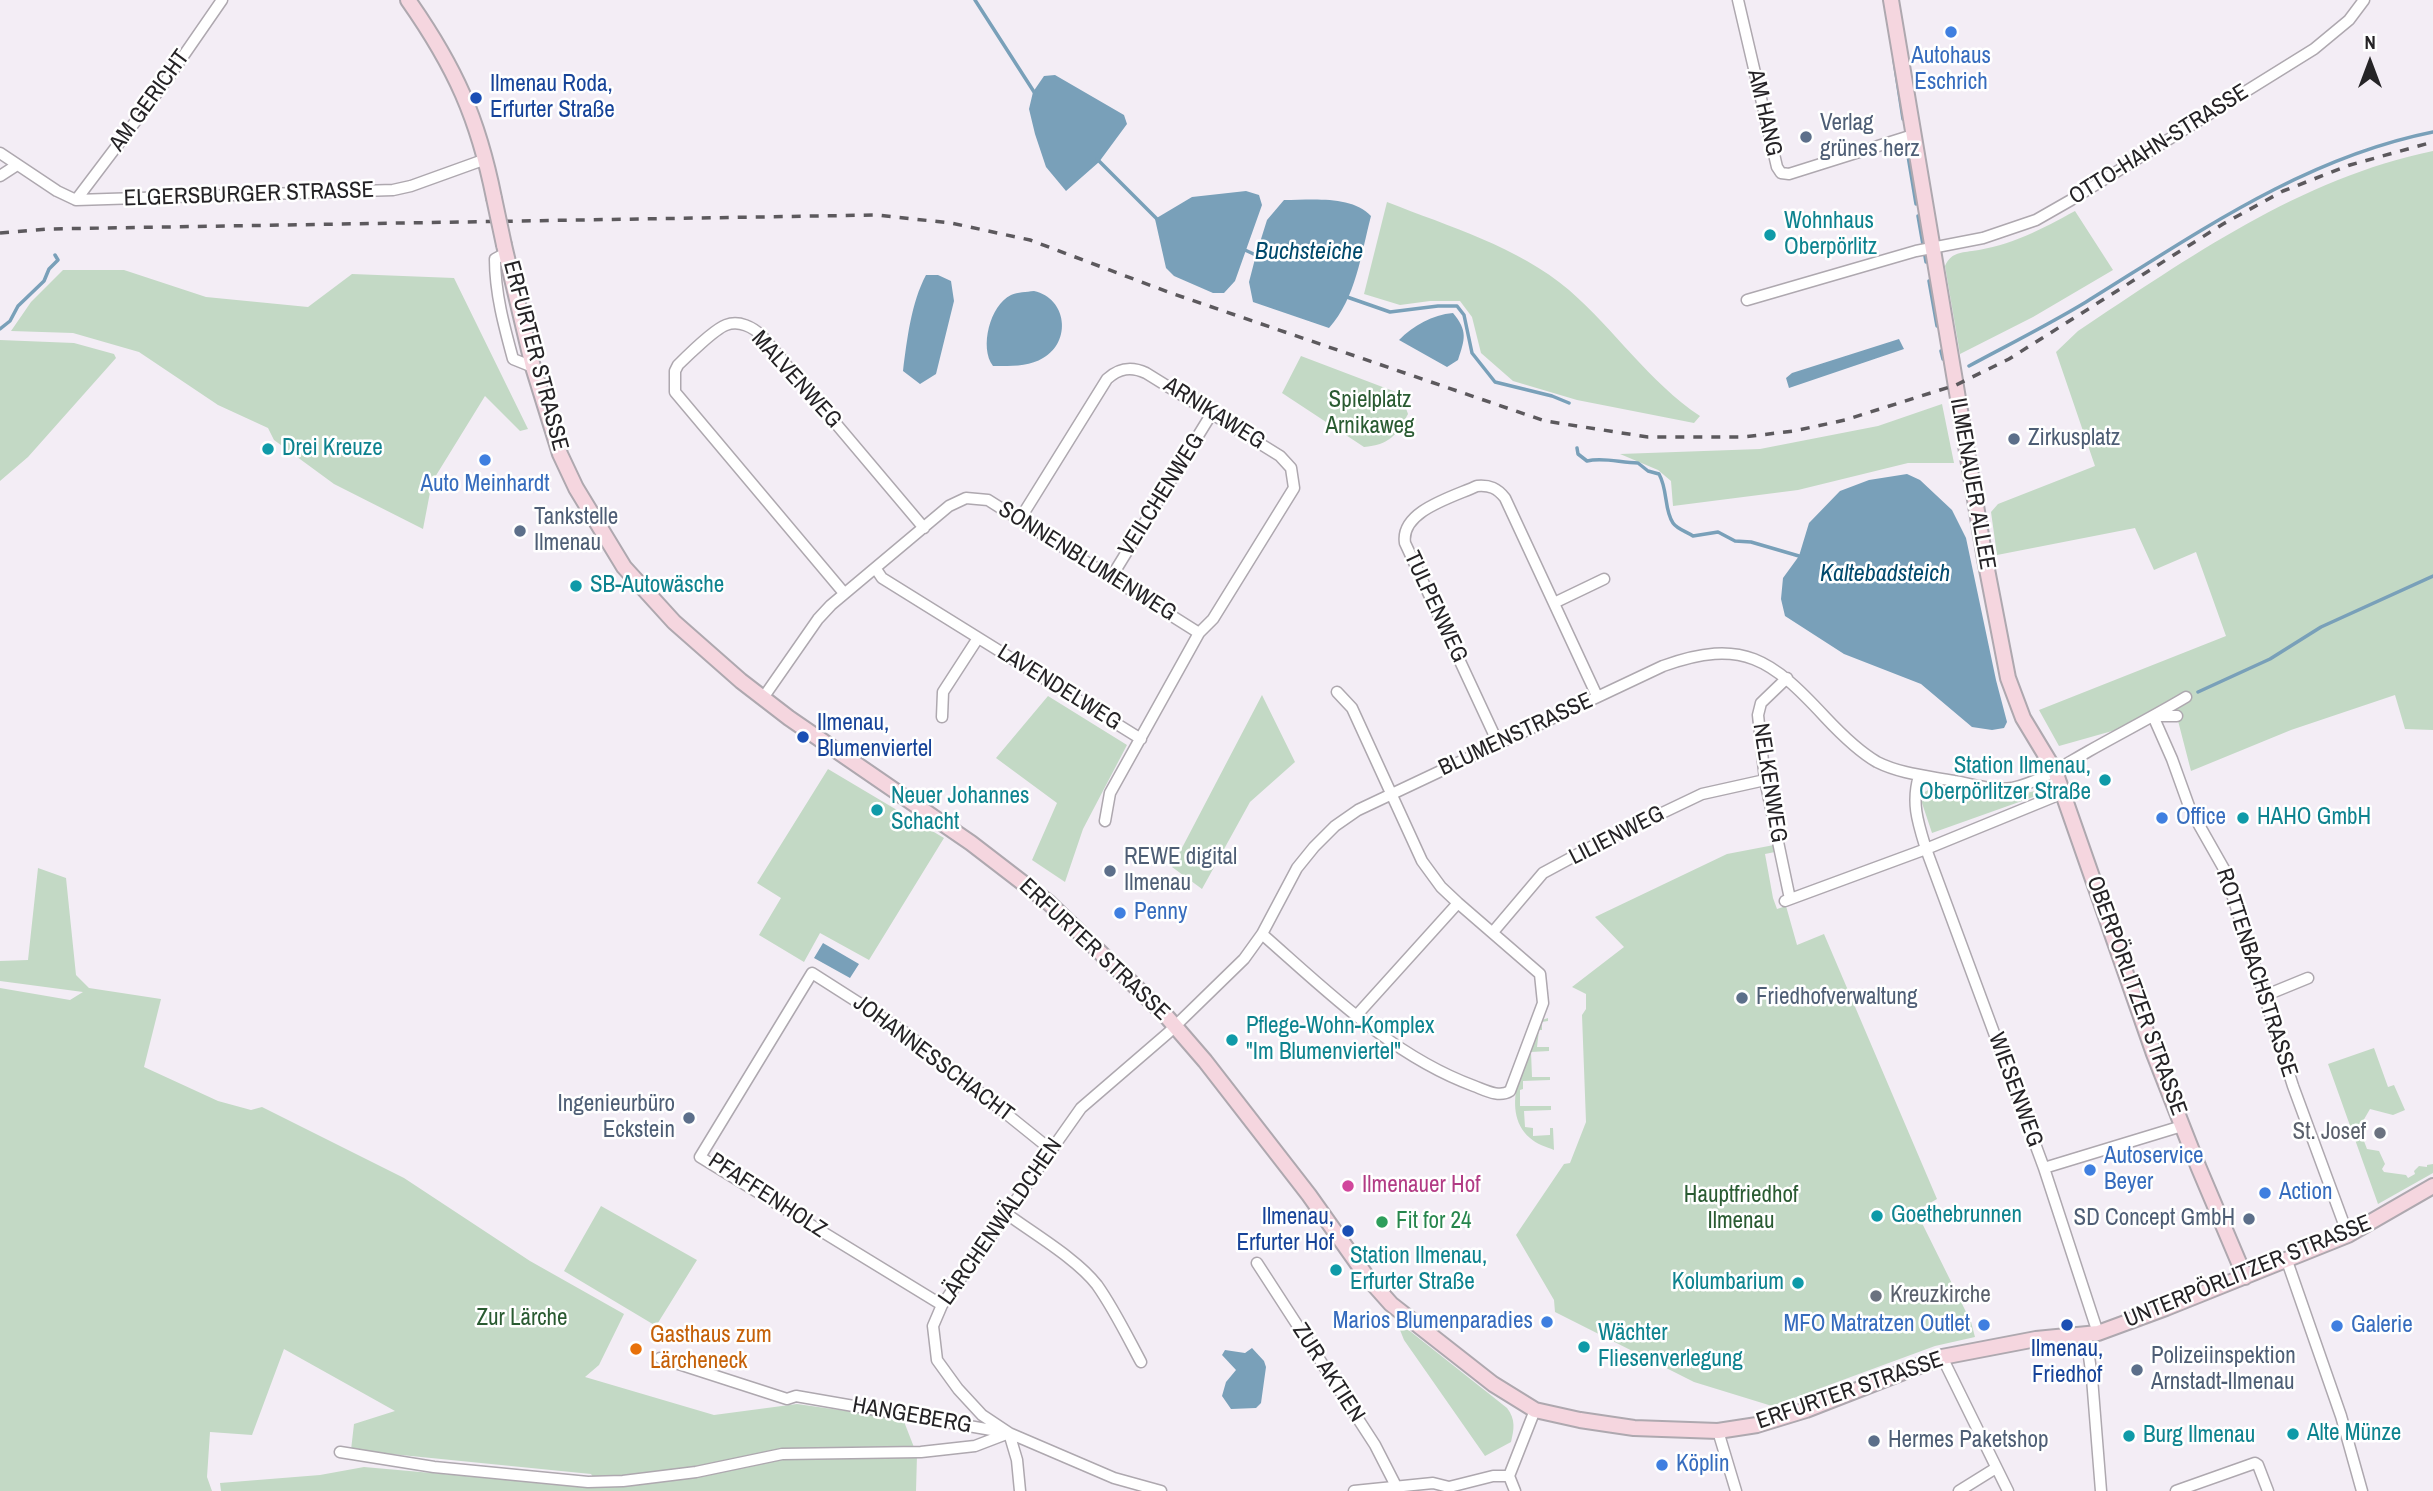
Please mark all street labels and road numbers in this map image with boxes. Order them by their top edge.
street label: AM GERICHT [104,45,196,157]
street label: AM HANG [1741,67,1787,159]
street label: OTTO-HAHN-STRASSE [2064,79,2254,211]
street label: ELGERSBURGER STRASSE [123,177,375,213]
street label: ERFURTER STRASSE [496,258,574,454]
street label: MALVENWEG [745,326,847,434]
street label: ARNIKAWEG [1158,372,1270,456]
street label: ILMENAUER ALLEE [1943,396,2001,572]
street label: VEILCHENWEG [1113,429,1211,561]
street label: SONNENBLUMENWEG [993,496,1181,628]
street label: TULPENWEG [1397,547,1473,667]
street label: LAVENDELWEG [992,639,1126,737]
street label: BLUMENSTRASSE [1435,687,1597,783]
street label: NELKENWEG [1746,721,1792,845]
street label: LILIENWEG [1565,800,1669,872]
street label: ROTTENBACHSTRASSE [2209,865,2303,1081]
street label: ERFURTER STRASSE [1013,873,1175,1027]
street label: OBERPÖRLITZER STRASSE [2080,873,2192,1119]
street label: JOHANNESSCHACHT [847,990,1019,1128]
street label: WIESENWEG [1982,1029,2048,1151]
street label: LÄRCHENWÄLDCHEN [933,1133,1069,1311]
street label: PFAFFENHOLZ [703,1148,831,1244]
street label: UNTERPÖRLITZER STRASSE [2120,1210,2376,1334]
street label: ZUR AKTIEN [1286,1318,1370,1428]
street label: ERFURTER STRASSE [1753,1346,1947,1436]
street label: HANGEBERG [850,1392,974,1440]

